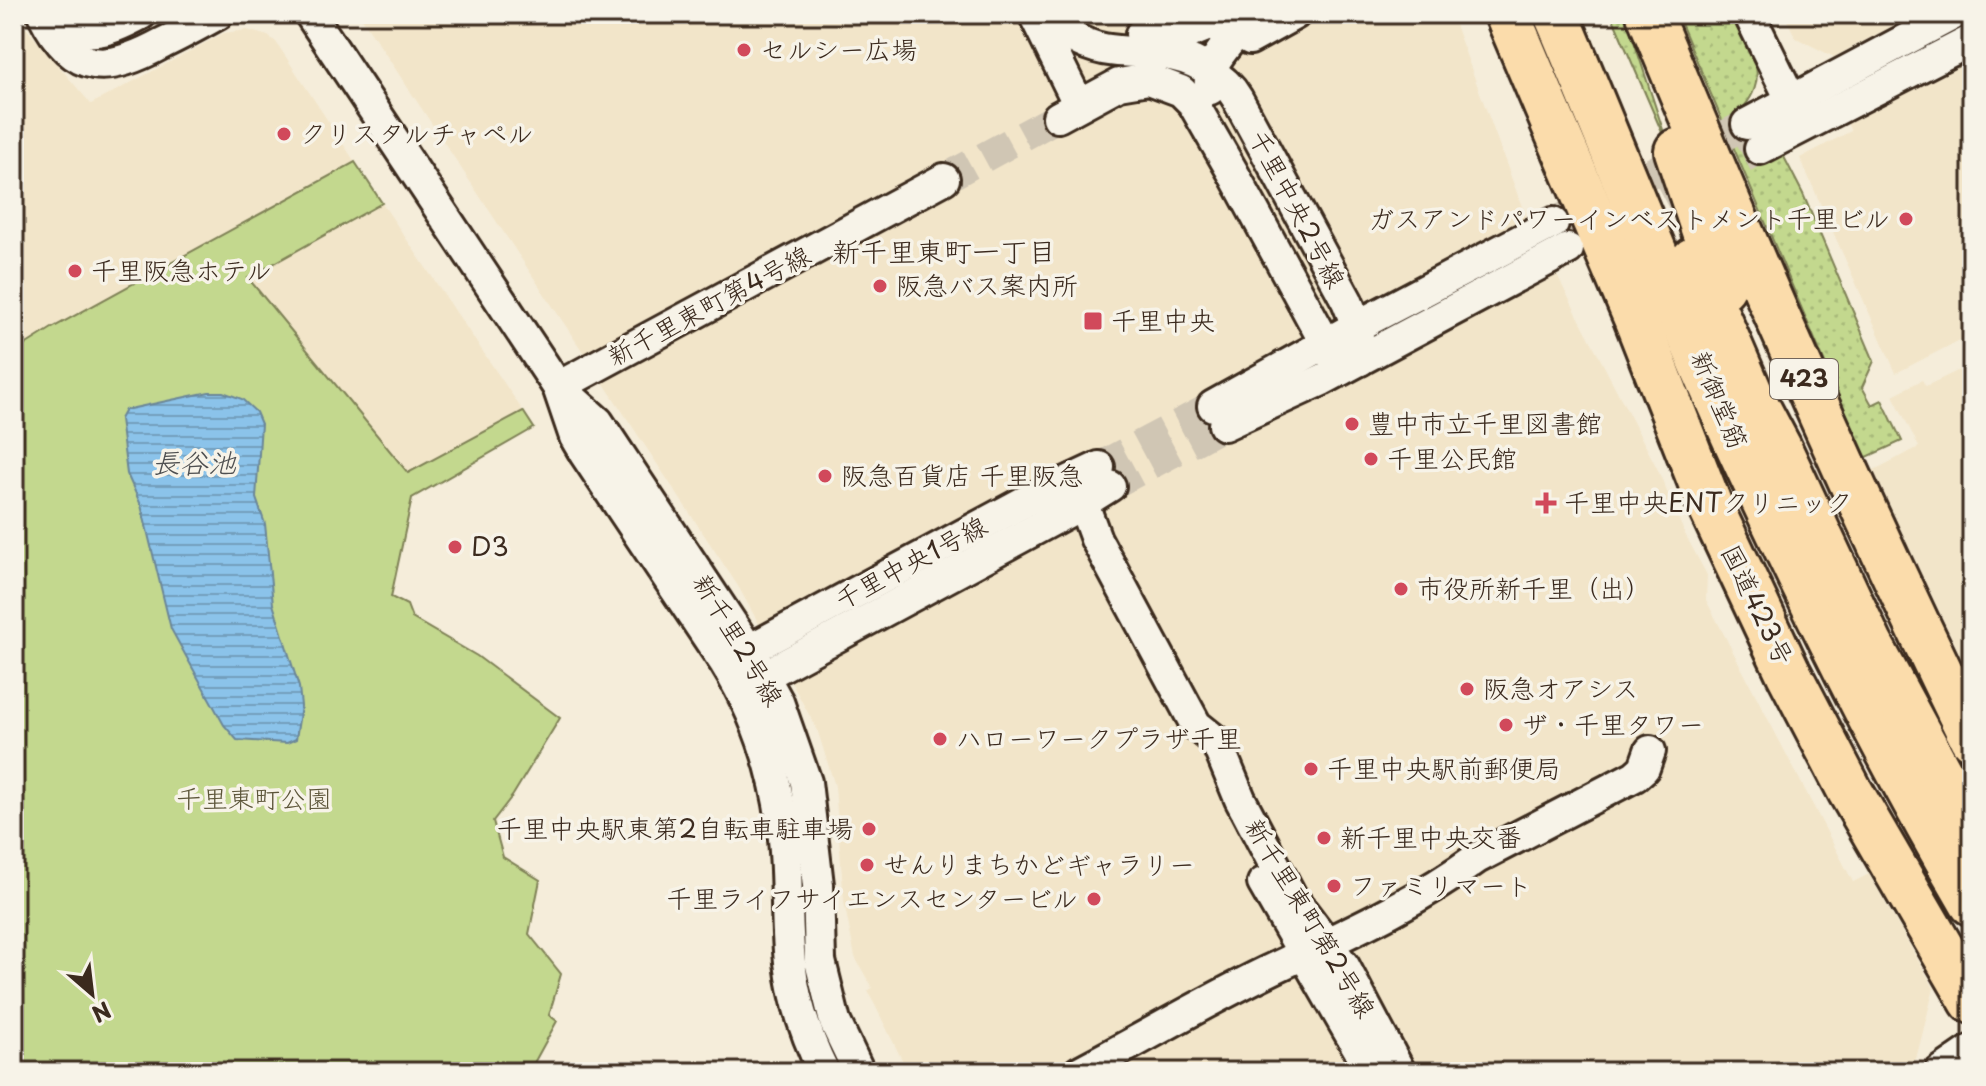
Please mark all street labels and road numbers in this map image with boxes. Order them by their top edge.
street label: 千里中央2号線 [1240,122,1356,294]
street label: 新千里東町第4号線 [600,235,817,375]
street label: 新御堂筋 [1682,344,1759,455]
road number: 423 [1770,359,1838,399]
street label: 千里中央1号線 [827,505,993,618]
street label: 国道423号 [1712,537,1804,671]
street label: 新千里2号線 [684,566,794,713]
street label: 新千里東町第2号線 [1236,810,1386,1024]

